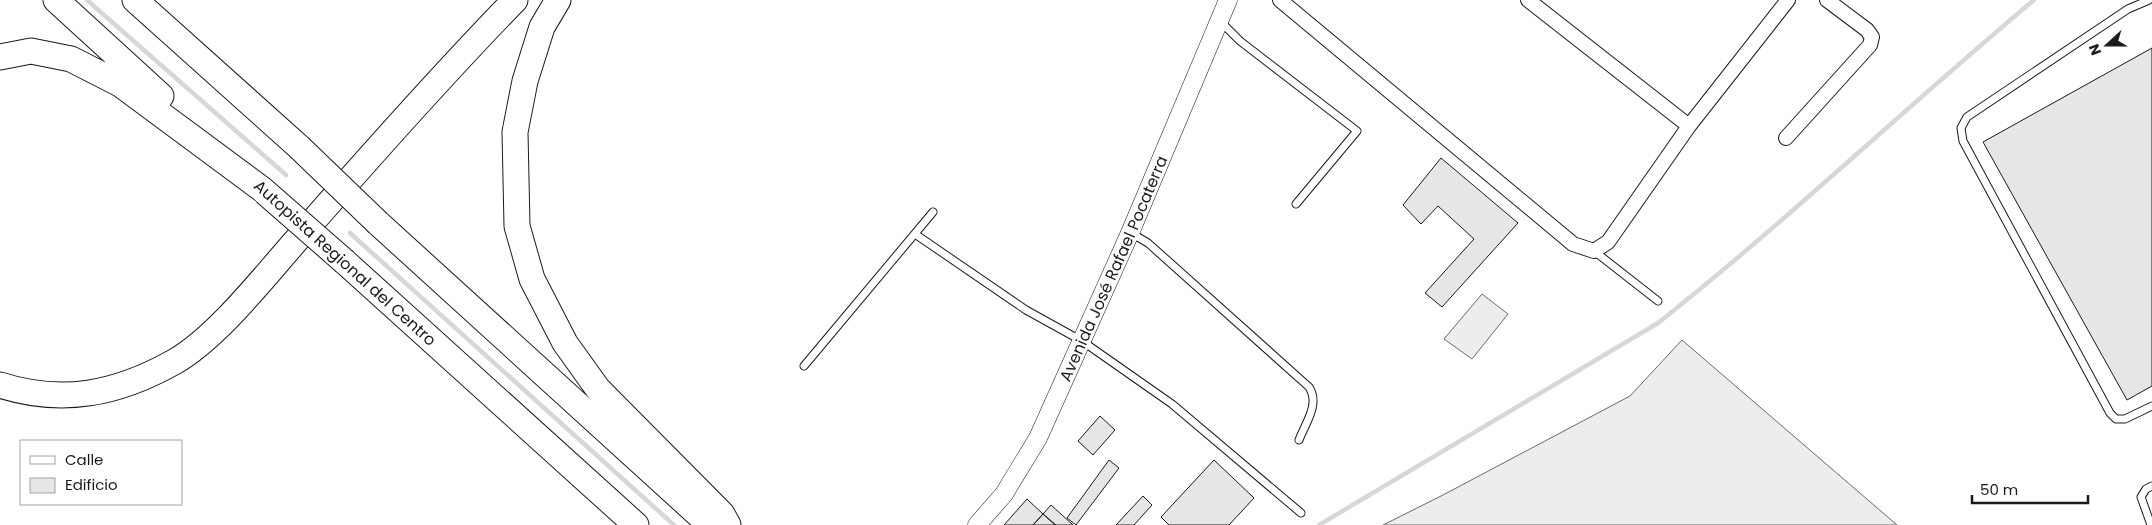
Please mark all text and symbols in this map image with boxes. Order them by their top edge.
north arrow [2082,20,2132,70]
text: N [2084,41,2106,58]
street label: Avenida José Rafael Pocaterra [1053,152,1173,385]
street label: Autopista Regional del Centro [249,175,441,351]
legend [20,440,182,505]
text: Calle [65,449,103,470]
scale bar [1972,472,2088,504]
text: Edificio [65,474,118,495]
text: 50 m [1980,479,2018,500]

